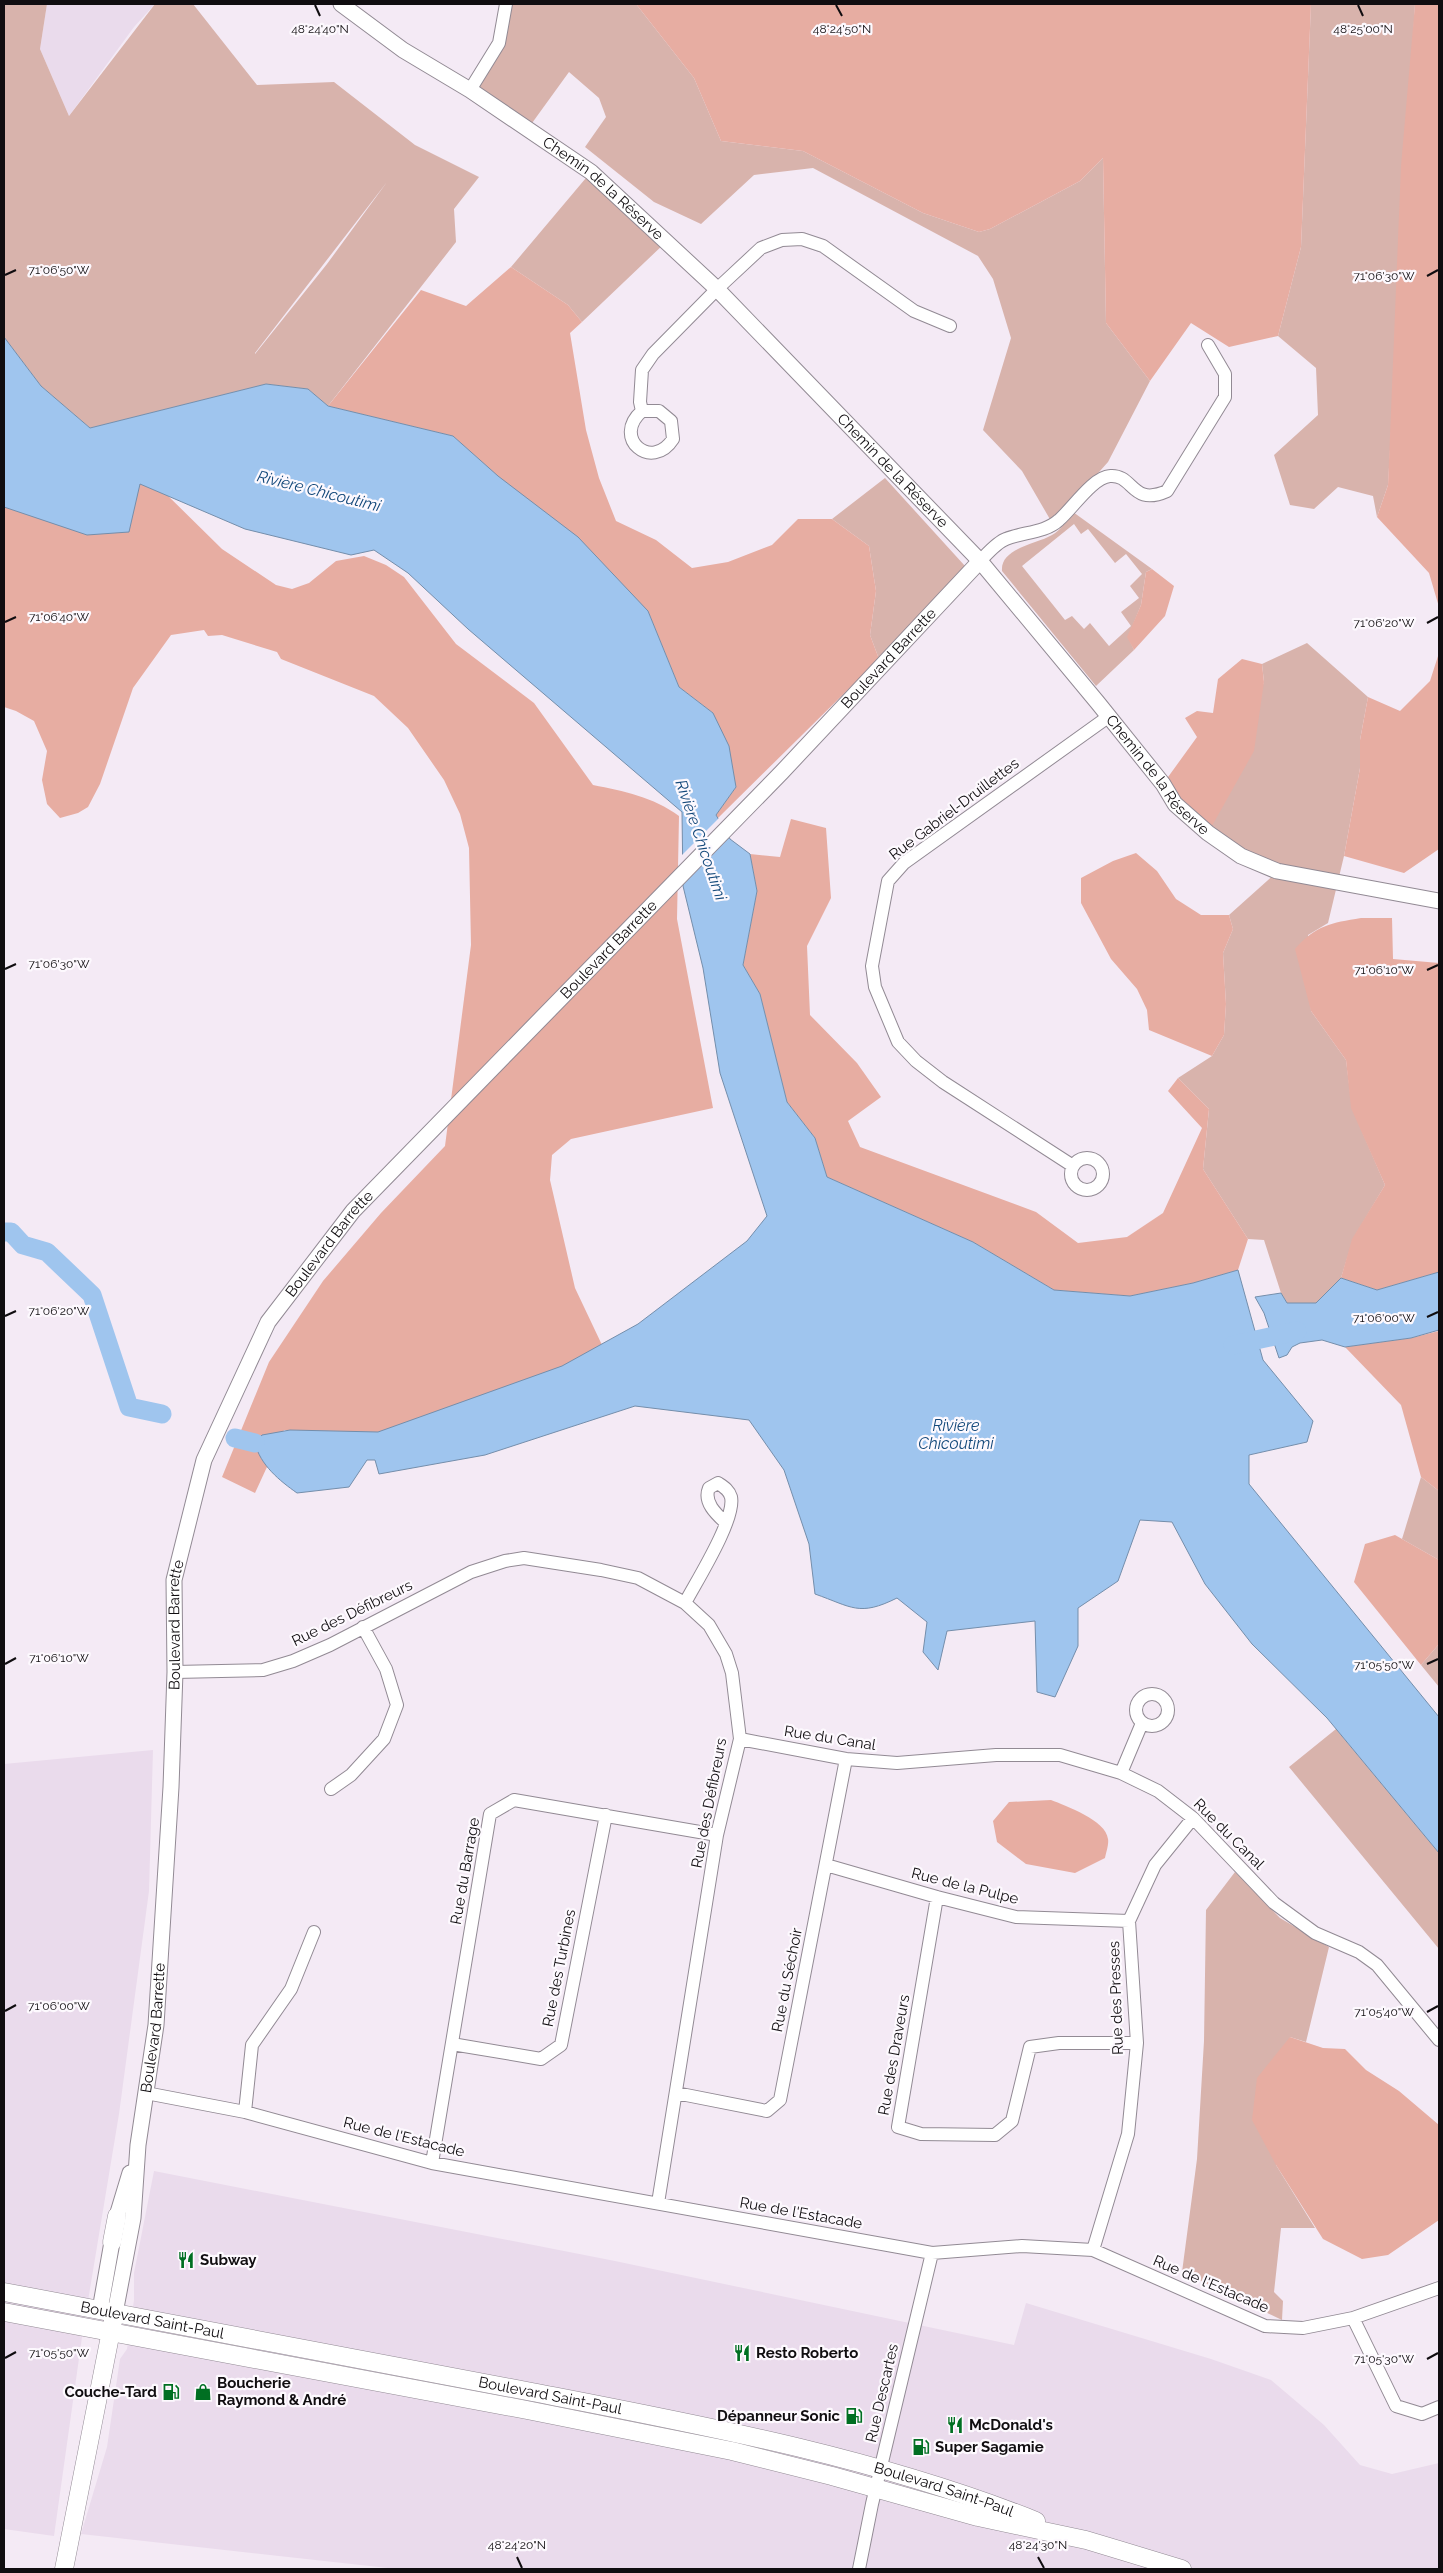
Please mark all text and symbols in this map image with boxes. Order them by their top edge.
text: 48°24'40"N [291,22,349,36]
text: 48°24'50"N [813,22,871,36]
text: 48°25'00"N [1333,22,1393,36]
street label: Chemin de la Réserve [539,133,667,244]
text: 71°06'50"W [29,263,90,277]
text: 71°06'30"W [1354,269,1415,283]
street label: Chemin de la Réserve [833,410,952,532]
water label: Rivière Chicoutimi [255,466,383,516]
street label: Boulevard Barrette [837,604,940,712]
text: 71°06'40"W [29,610,90,624]
text: 71°06'20"W [1354,616,1415,630]
street label: Chemin de la Réserve [1102,711,1213,839]
street label: Rue Gabriel-Druillettes [886,754,1022,864]
water label: Rivière Chicoutimi [671,777,731,903]
street label: Boulevard Barrette [556,896,661,1003]
text: 71°06'30"W [29,957,90,971]
text: 71°06'10"W [1354,963,1414,977]
street label: Boulevard Barrette [282,1187,377,1300]
text: 71°06'20"W [29,1304,90,1318]
text: 71°06'00"W [1353,1311,1415,1325]
water label: Rivière Chicoutimi [918,1416,994,1453]
street label: Boulevard Barrette [165,1558,188,1690]
street label: Rue des Défibreurs [289,1576,415,1650]
text: 71°06'10"W [29,1651,89,1665]
text: 71°05'50"W [1354,1658,1415,1672]
street label: Rue du Canal [783,1722,878,1754]
street label: Rue des Défibreurs [688,1737,730,1869]
street label: Rue du Canal [1190,1795,1269,1874]
street label: Rue du Barrage [447,1816,483,1926]
street label: Rue de la Pulpe [910,1864,1021,1908]
street label: Rue des Turbines [539,1908,579,2028]
street label: Rue du Séchoir [768,1926,806,2034]
street label: Rue des Presses [1105,1941,1127,2055]
street label: Boulevard Barrette [137,1962,169,2094]
street label: Rue des Draveurs [875,1993,913,2117]
text: 71°06'00"W [28,1999,90,2013]
text: 71°05'40"W [1354,2005,1414,2019]
street label: Rue de l'Estacade [342,2113,467,2161]
street label: Rue de l'Estacade [738,2193,864,2233]
restaurant icon: Subway [176,2250,196,2270]
place label: Subway [200,2251,257,2269]
street label: Rue de l'Estacade [1150,2251,1272,2317]
street label: Boulevard Saint-Paul [79,2298,227,2343]
street label: Rue Descartes [862,2342,902,2444]
restaurant icon: Resto Roberto [732,2343,752,2363]
place label: Resto Roberto [756,2344,858,2362]
text: 71°05'50"W [29,2346,90,2360]
text: 71°05'30"W [1354,2352,1415,2366]
street label: Boulevard Saint-Paul [477,2373,624,2418]
place label: Boucherie Raymond & André [217,2374,346,2409]
fuel station icon: Couche-Tard [161,2382,181,2402]
shop icon: Boucherie Raymond & André [193,2382,213,2402]
place label: Couche-Tard [64,2383,157,2401]
fuel station icon: Dépanneur Sonic [844,2406,864,2426]
place label: Dépanneur Sonic [717,2407,841,2425]
restaurant icon: McDonald's [945,2415,965,2435]
place label: McDonald's [969,2416,1053,2434]
fuel station icon: Super Sagamie [911,2437,931,2457]
place label: Super Sagamie [935,2438,1044,2456]
street label: Boulevard Saint-Paul [872,2459,1017,2521]
text: 48°24'20"N [488,2538,546,2552]
text: 48°24'30"N [1009,2538,1067,2552]

